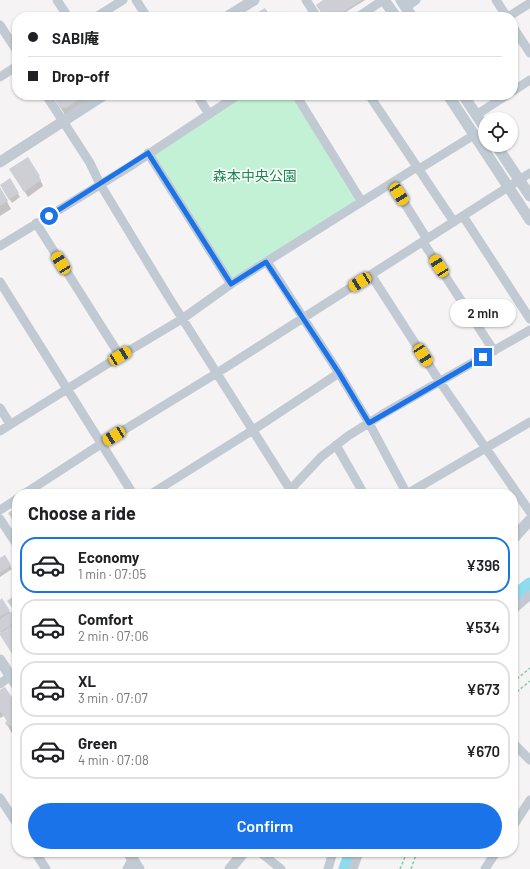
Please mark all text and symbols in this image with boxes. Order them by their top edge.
text: SABI庵 [52,29,99,47]
text: Drop-off [52,67,110,85]
map controls [478,112,518,152]
button: locate [478,112,518,152]
park label: 森本中央公園 [213,167,297,184]
car [387,181,411,207]
route start [40,207,58,225]
car [50,250,72,276]
car [427,253,451,279]
car [347,271,373,293]
callout: 2 min [450,299,516,327]
text: 2 min [468,305,498,321]
car [411,342,435,368]
car [107,345,133,367]
route end [474,348,492,366]
car [101,425,127,447]
text: Choose a ride [28,502,136,524]
icon: car [30,547,66,583]
text: Economy [78,548,139,566]
text: ¥396 [466,556,500,574]
text: 1 min · 07:05 [78,566,146,582]
icon: car [30,609,66,645]
text: Comfort [78,610,133,628]
text: ¥534 [465,618,500,636]
text: 2 min · 07:06 [78,628,149,644]
icon: car [30,671,66,707]
text: XL [78,672,96,690]
text: ¥673 [466,680,500,698]
text: 3 min · 07:07 [78,690,148,706]
icon: car [30,733,66,769]
text: Green [78,734,117,752]
text: ¥670 [466,742,500,760]
text: 4 min · 07:08 [78,752,149,768]
button: Confirm [28,803,502,849]

